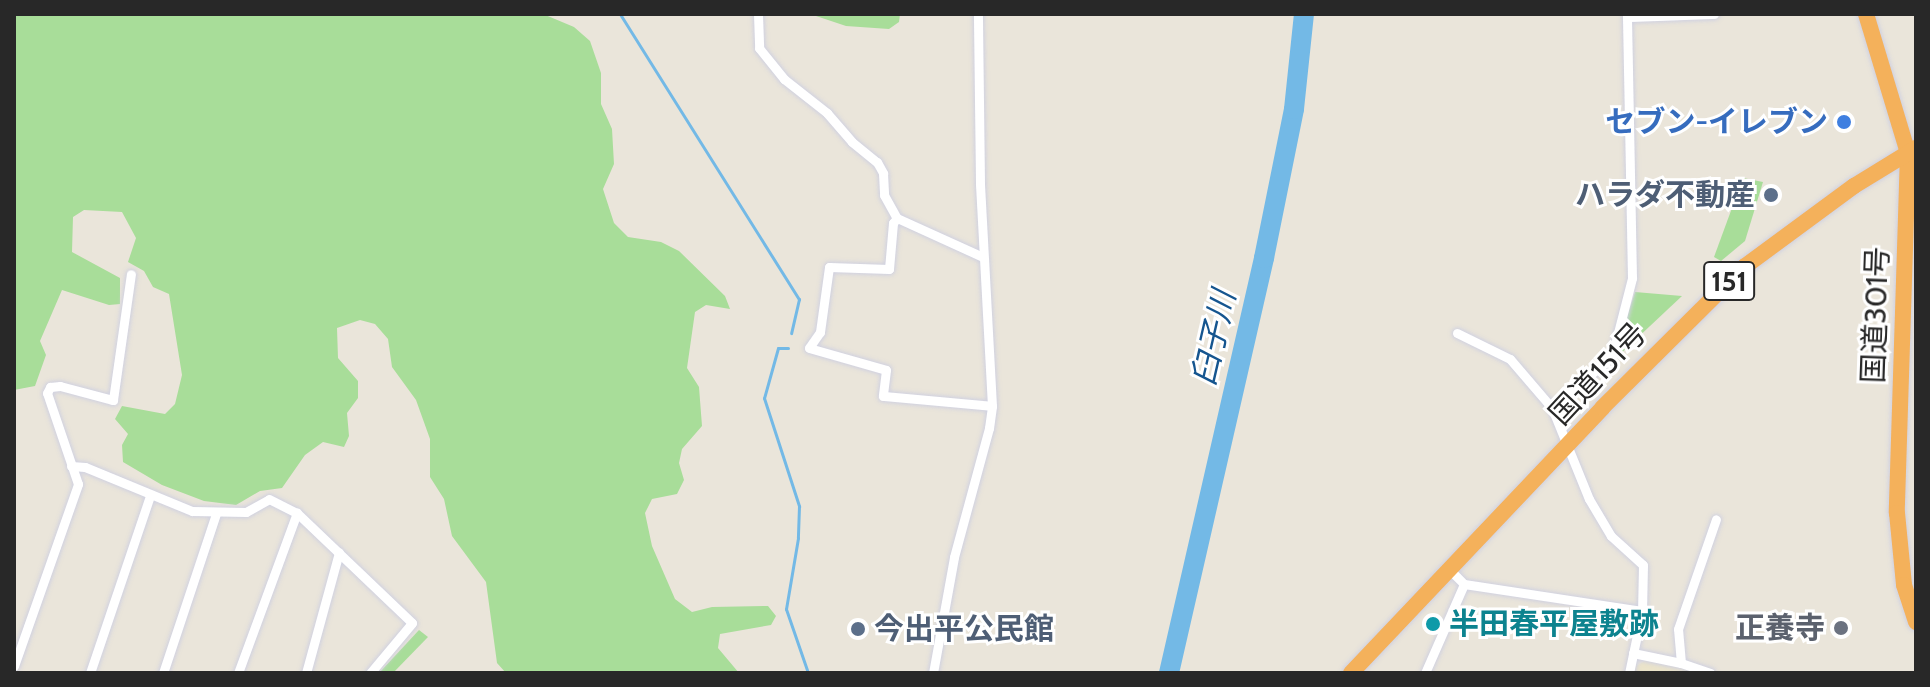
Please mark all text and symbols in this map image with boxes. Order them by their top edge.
place label: セブン-イレブン [1605,104,1828,140]
marker: セブン-イレブン [1835,113,1853,131]
place label: ハラダ不動産 [1575,177,1755,213]
marker: ハラダ不動産 [1762,186,1780,204]
street label: 国道301号 [1856,246,1896,384]
road number: 151 [1703,257,1755,305]
water label: 臼子川 [1184,287,1244,389]
street label: 国道151号 [1542,316,1654,432]
place label: 半田春平屋敷跡 [1449,606,1659,642]
place label: 正養寺 [1735,610,1825,646]
place label: 今出平公民館 [874,611,1054,647]
marker: 半田春平屋敷跡 [1424,615,1442,633]
marker: 正養寺 [1832,619,1850,637]
marker: 今出平公民館 [849,620,867,638]

